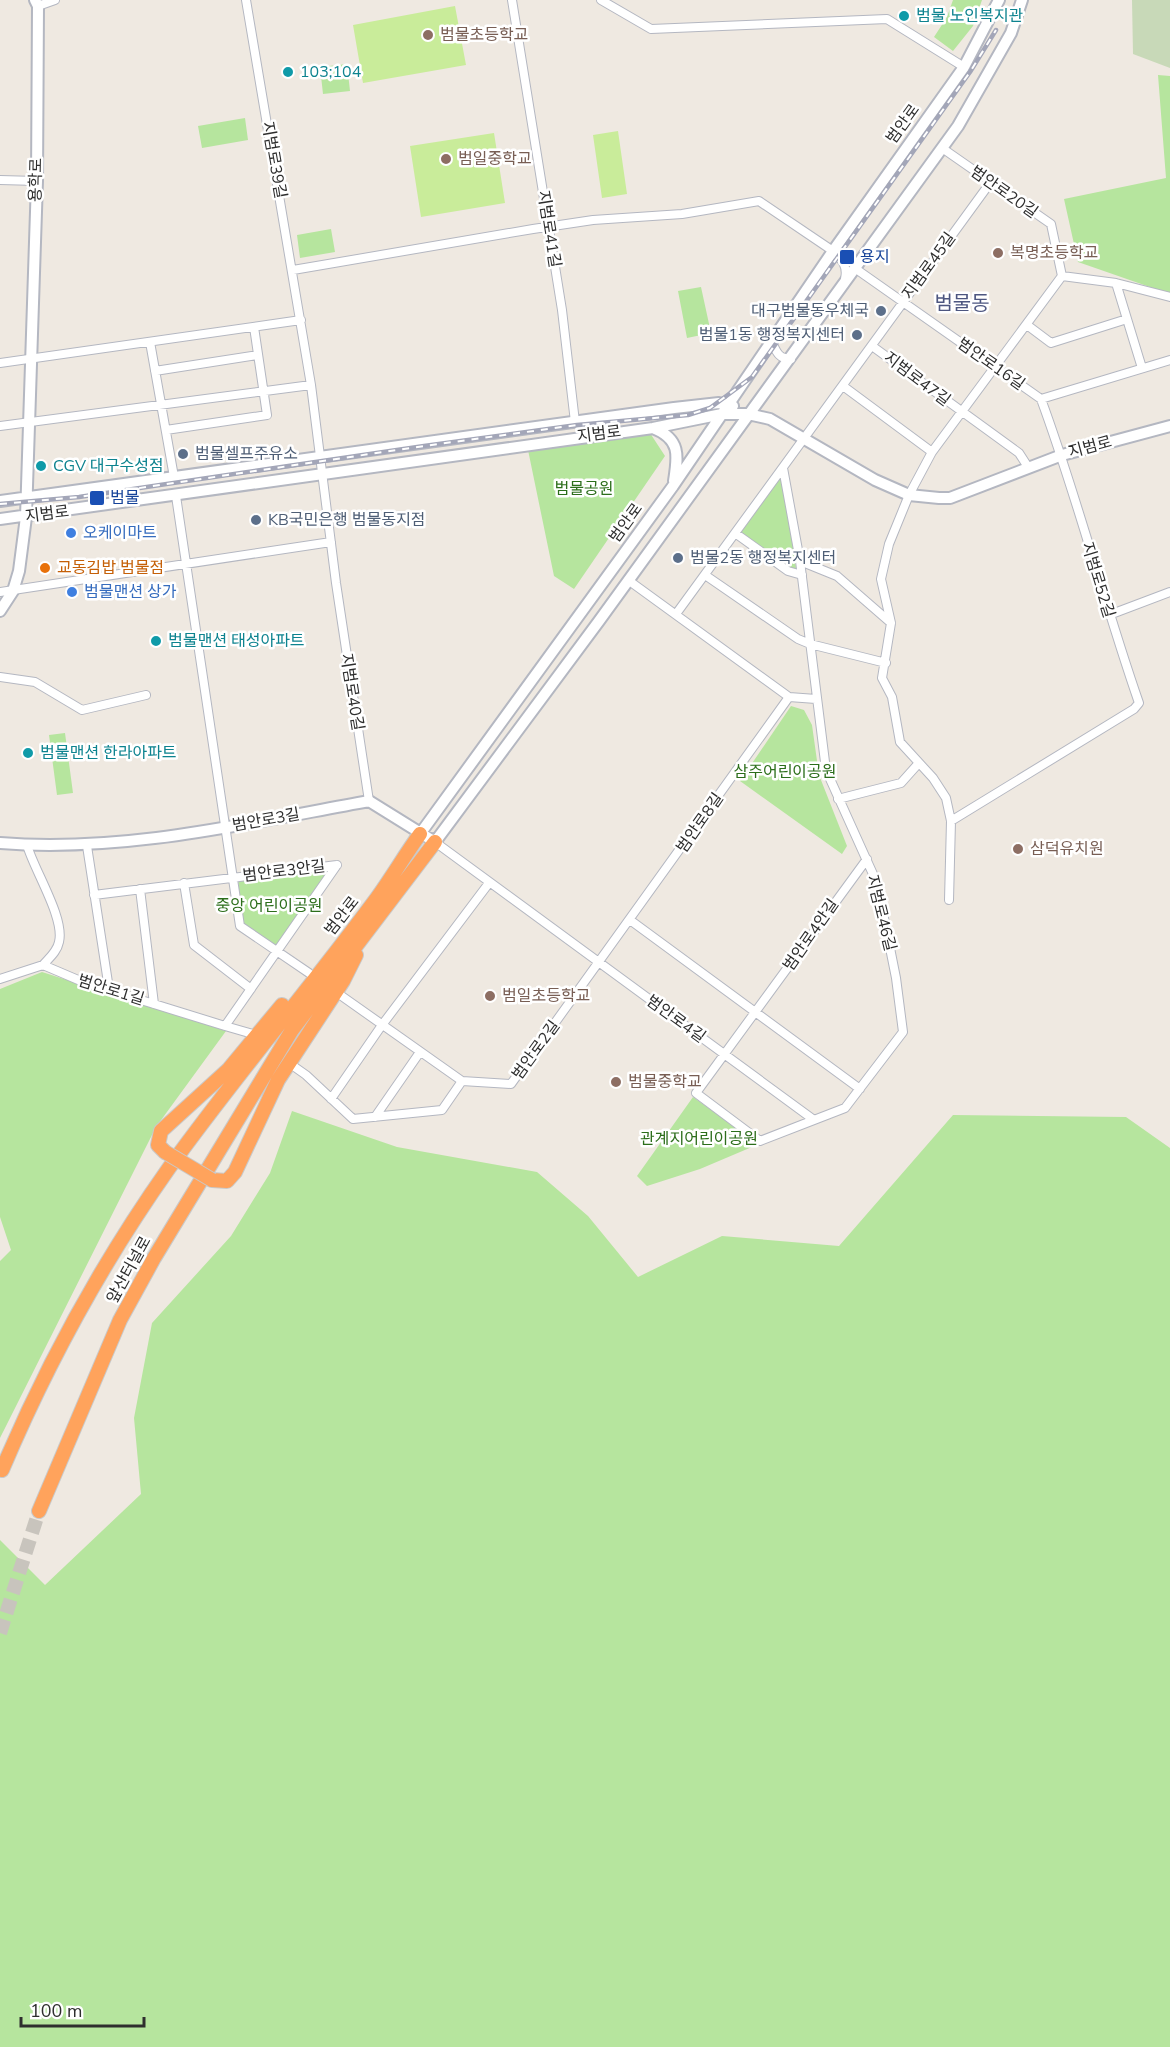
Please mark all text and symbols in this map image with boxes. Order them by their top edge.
place label: 범물 노인복지관 [916,5,1023,27]
marker: 범물 노인복지관 [897,9,911,23]
place label: 범물초등학교 [440,24,528,46]
marker: 범물초등학교 [421,28,435,42]
place label: 103;104 [300,61,362,83]
marker: 103;104 [281,65,295,79]
street label: 범안로 [881,99,925,148]
street label: 지범로39길 [256,120,292,200]
place label: 범일중학교 [458,148,532,170]
marker: 범일중학교 [439,152,453,166]
street label: 용학로 [25,157,47,202]
street label: 범안로20길 [966,161,1042,223]
street label: 지범로41길 [532,189,566,269]
street label: 지범로45길 [897,228,961,304]
place label: 복명초등학교 [1010,242,1098,264]
place label: 용지 [860,246,889,268]
marker: 복명초등학교 [991,246,1005,260]
marker: 용지 [838,248,856,266]
district label: 범물동 [934,290,990,317]
place label: 대구범물동우체국 [751,300,869,322]
marker: 대구범물동우체국 [874,304,888,318]
place label: 범물1동 행정복지센터 [699,324,845,346]
marker: 범물1동 행정복지센터 [850,328,864,342]
street label: 범안로16길 [953,333,1029,395]
street label: 지범로47길 [879,347,955,411]
street label: 지범로 [576,420,623,448]
street label: 지범로 [1066,431,1114,463]
place label: 범물셀프주유소 [195,443,298,465]
marker: 범물셀프주유소 [176,447,190,461]
place label: CGV 대구수성점 [53,455,164,477]
marker: CGV 대구수성점 [34,459,48,473]
park label: 범물공원 [555,478,613,500]
place label: 범물 [110,487,139,509]
marker: 범물 [88,489,106,507]
street label: 범안로 [604,498,648,547]
street label: 지범로 [24,500,71,528]
place label: KB국민은행 범물동지점 [268,509,425,531]
marker: KB국민은행 범물동지점 [249,513,263,527]
place label: 오케이마트 [83,522,157,544]
marker: 오케이마트 [64,526,78,540]
street label: 지범로52길 [1076,539,1120,621]
place label: 범물2동 행정복지센터 [690,547,836,569]
marker: 범물2동 행정복지센터 [671,551,685,565]
place label: 교동김밥 범물점 [57,557,164,579]
marker: 교동김밥 범물점 [38,561,52,575]
place label: 범물맨션 상가 [84,581,177,603]
marker: 범물맨션 상가 [65,585,79,599]
place label: 범물맨션 태성아파트 [168,630,305,652]
marker: 범물맨션 태성아파트 [149,634,163,648]
street label: 지범로40길 [335,652,369,732]
place label: 범물맨션 한라아파트 [40,742,177,764]
marker: 범물맨션 한라아파트 [21,746,35,760]
park label: 삼주어린이공원 [733,761,837,783]
street label: 범안로8길 [671,789,729,857]
street label: 범안로3길 [230,803,302,837]
place label: 삼덕유치원 [1030,838,1104,860]
marker: 삼덕유치원 [1011,842,1025,856]
street label: 범안로3안길 [241,855,327,887]
street label: 지범로46길 [861,872,901,954]
street label: 범안로 [320,892,364,940]
park label: 중앙 어린이공원 [215,895,323,917]
street label: 범안로4안길 [778,895,844,975]
street label: 범안로1길 [75,969,147,1011]
place label: 범일초등학교 [502,985,590,1007]
marker: 범일초등학교 [483,989,497,1003]
street label: 범안로4길 [642,990,710,1048]
street label: 범안로2길 [507,1016,565,1084]
place label: 범물중학교 [628,1071,702,1093]
marker: 범물중학교 [609,1075,623,1089]
park label: 관계지어린이공원 [640,1128,758,1150]
street label: 앞산터널로 [102,1232,157,1308]
scale bar [21,1990,144,2028]
text: 100 m [30,1999,82,2023]

